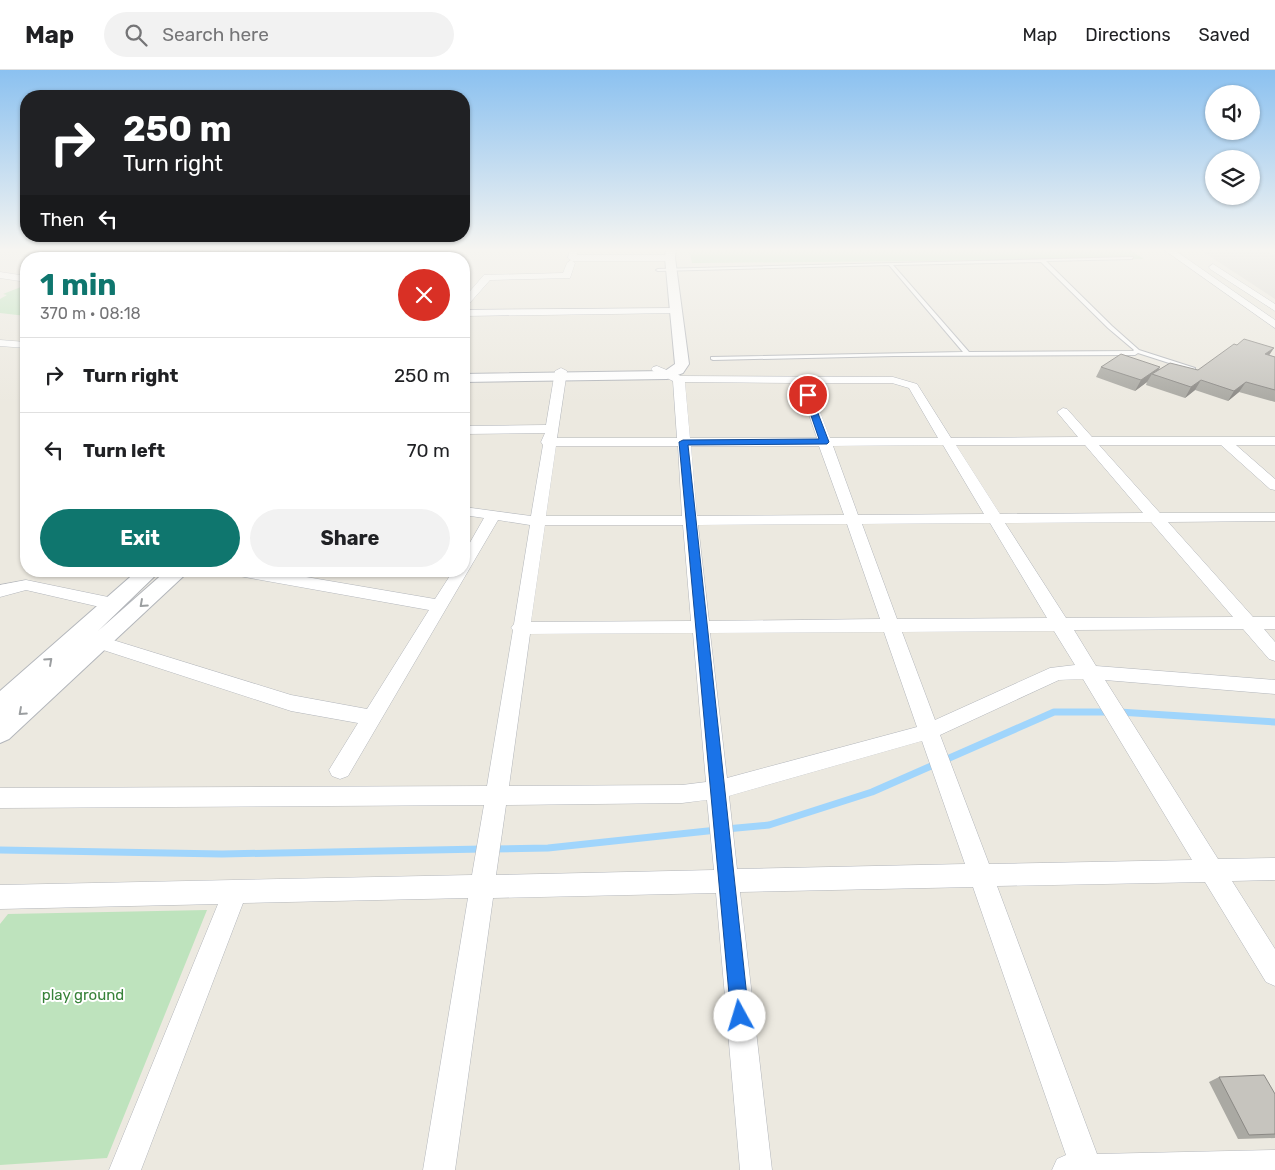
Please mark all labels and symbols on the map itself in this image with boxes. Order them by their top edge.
pin [787,374,829,416]
one-way arrow [139,598,148,607]
one-way arrow [44,658,53,667]
one-way arrow [18,706,27,715]
park label: play ground [42,986,124,1004]
position arrow [713,989,765,1041]

